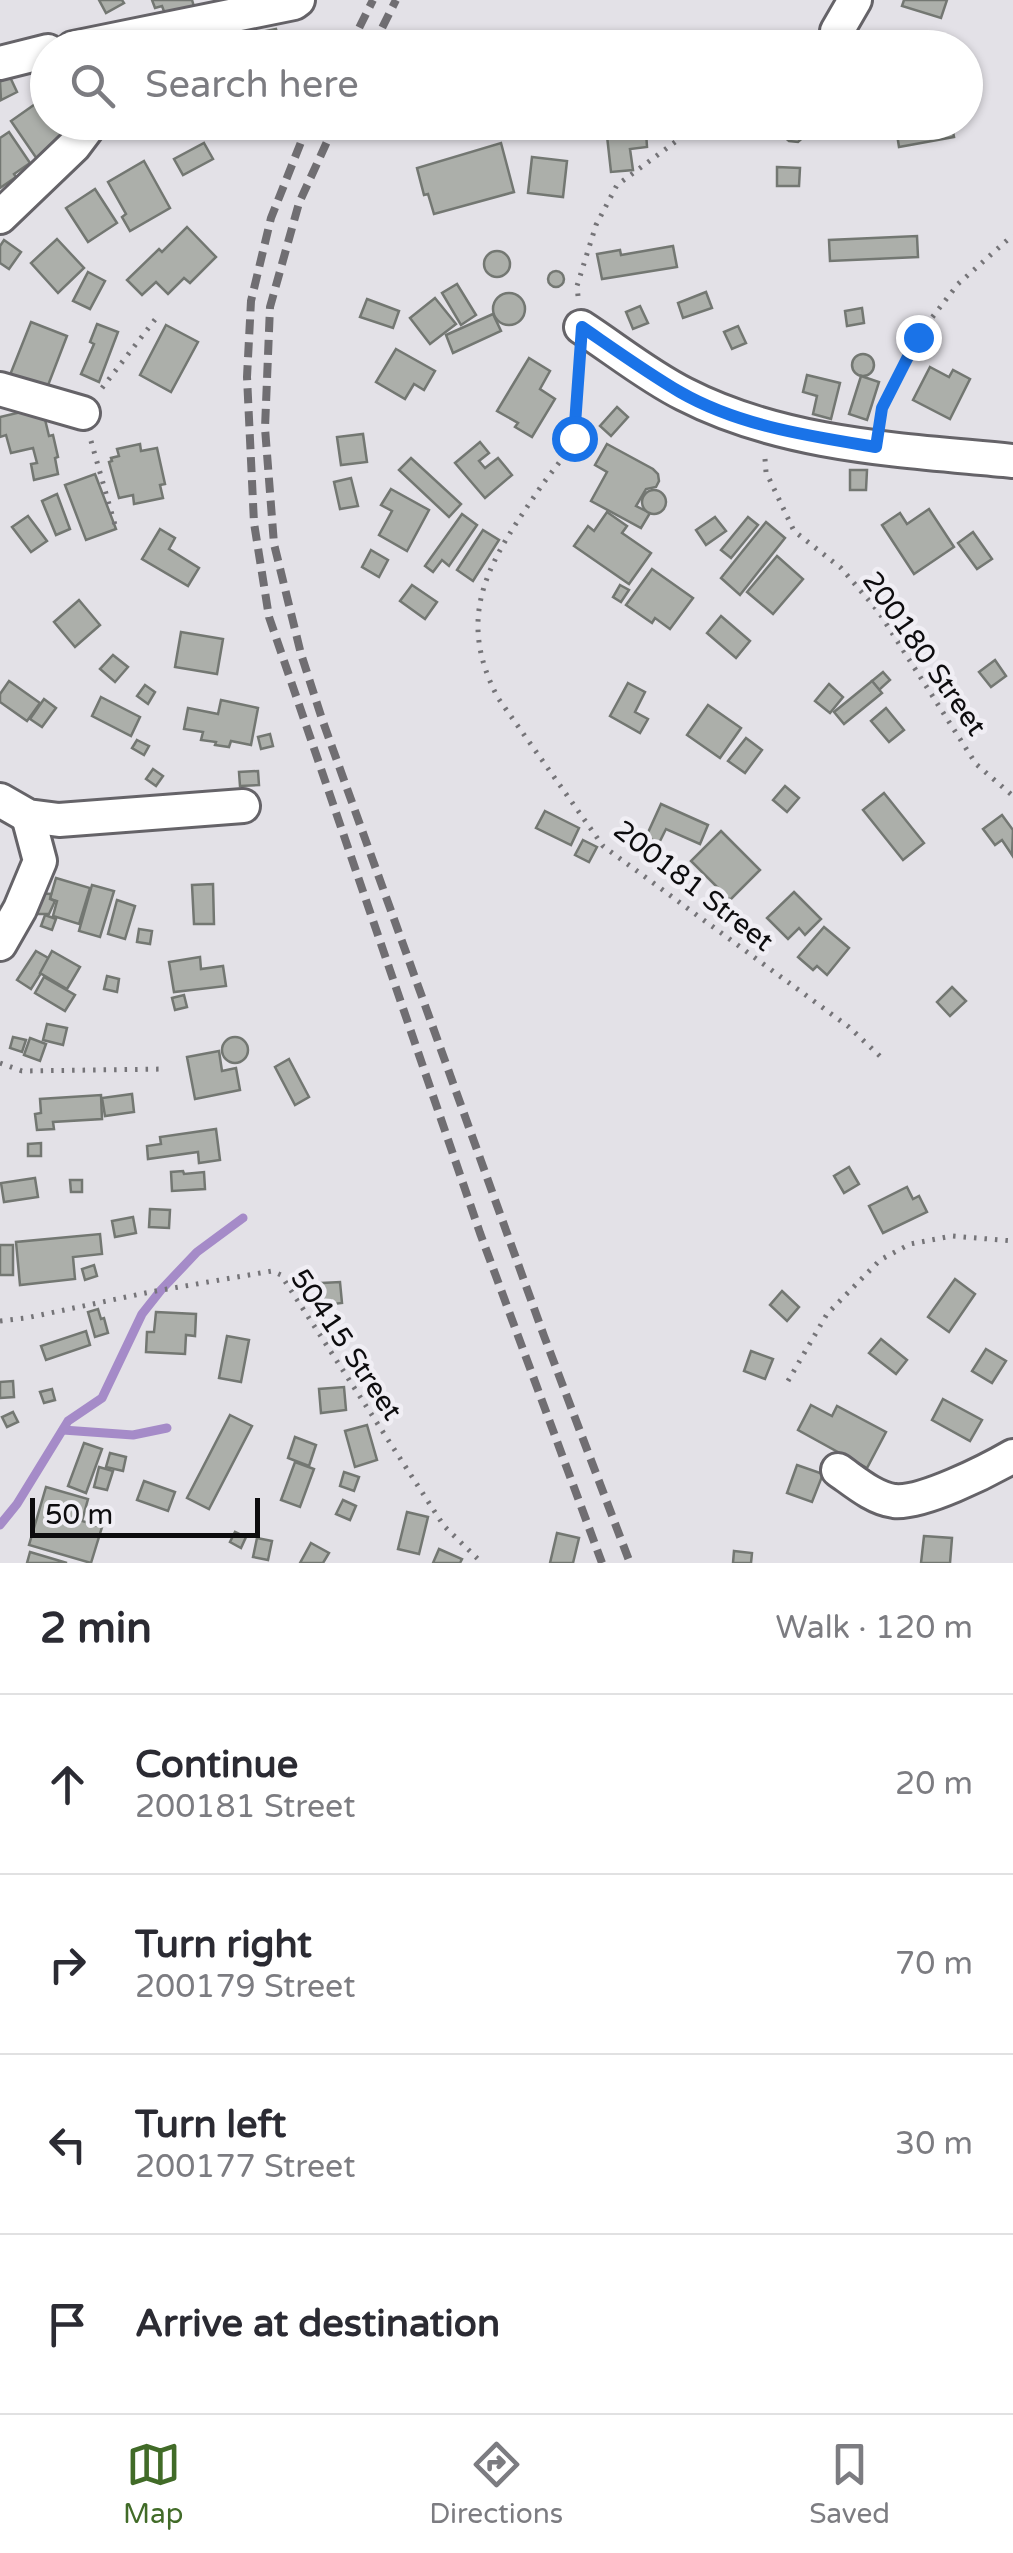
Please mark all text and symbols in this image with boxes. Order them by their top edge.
search box [30,30,983,140]
icon: search [65,58,120,113]
text: Search here [145,62,359,108]
route end [896,315,942,361]
route start [552,416,598,462]
street label: 200180 Street [855,565,994,743]
street label: 200181 Street [607,813,780,959]
street label: 50415 Street [283,1262,409,1427]
scale bar [30,1493,260,1538]
text: 50 m [45,1498,113,1532]
text: 2 min [40,1603,152,1654]
text: Walk · 120 m [776,1609,973,1647]
text: Continue [135,1742,298,1788]
icon: ahead [40,1757,95,1812]
text: 20 m [895,1765,973,1803]
text: 200181 Street [135,1788,355,1826]
text: Turn right [135,1922,312,1968]
icon: right [40,1937,95,1992]
text: 70 m [895,1945,973,1983]
text: 200179 Street [135,1968,355,2006]
text: Turn left [135,2102,286,2148]
icon: left [40,2117,95,2172]
text: 30 m [895,2125,973,2163]
text: 200177 Street [135,2148,355,2186]
icon: arrive [40,2297,95,2352]
text: Arrive at destination [135,2301,500,2347]
tab: Map [123,2437,183,2531]
tab: Directions [429,2437,563,2531]
tab: Saved [809,2437,890,2531]

